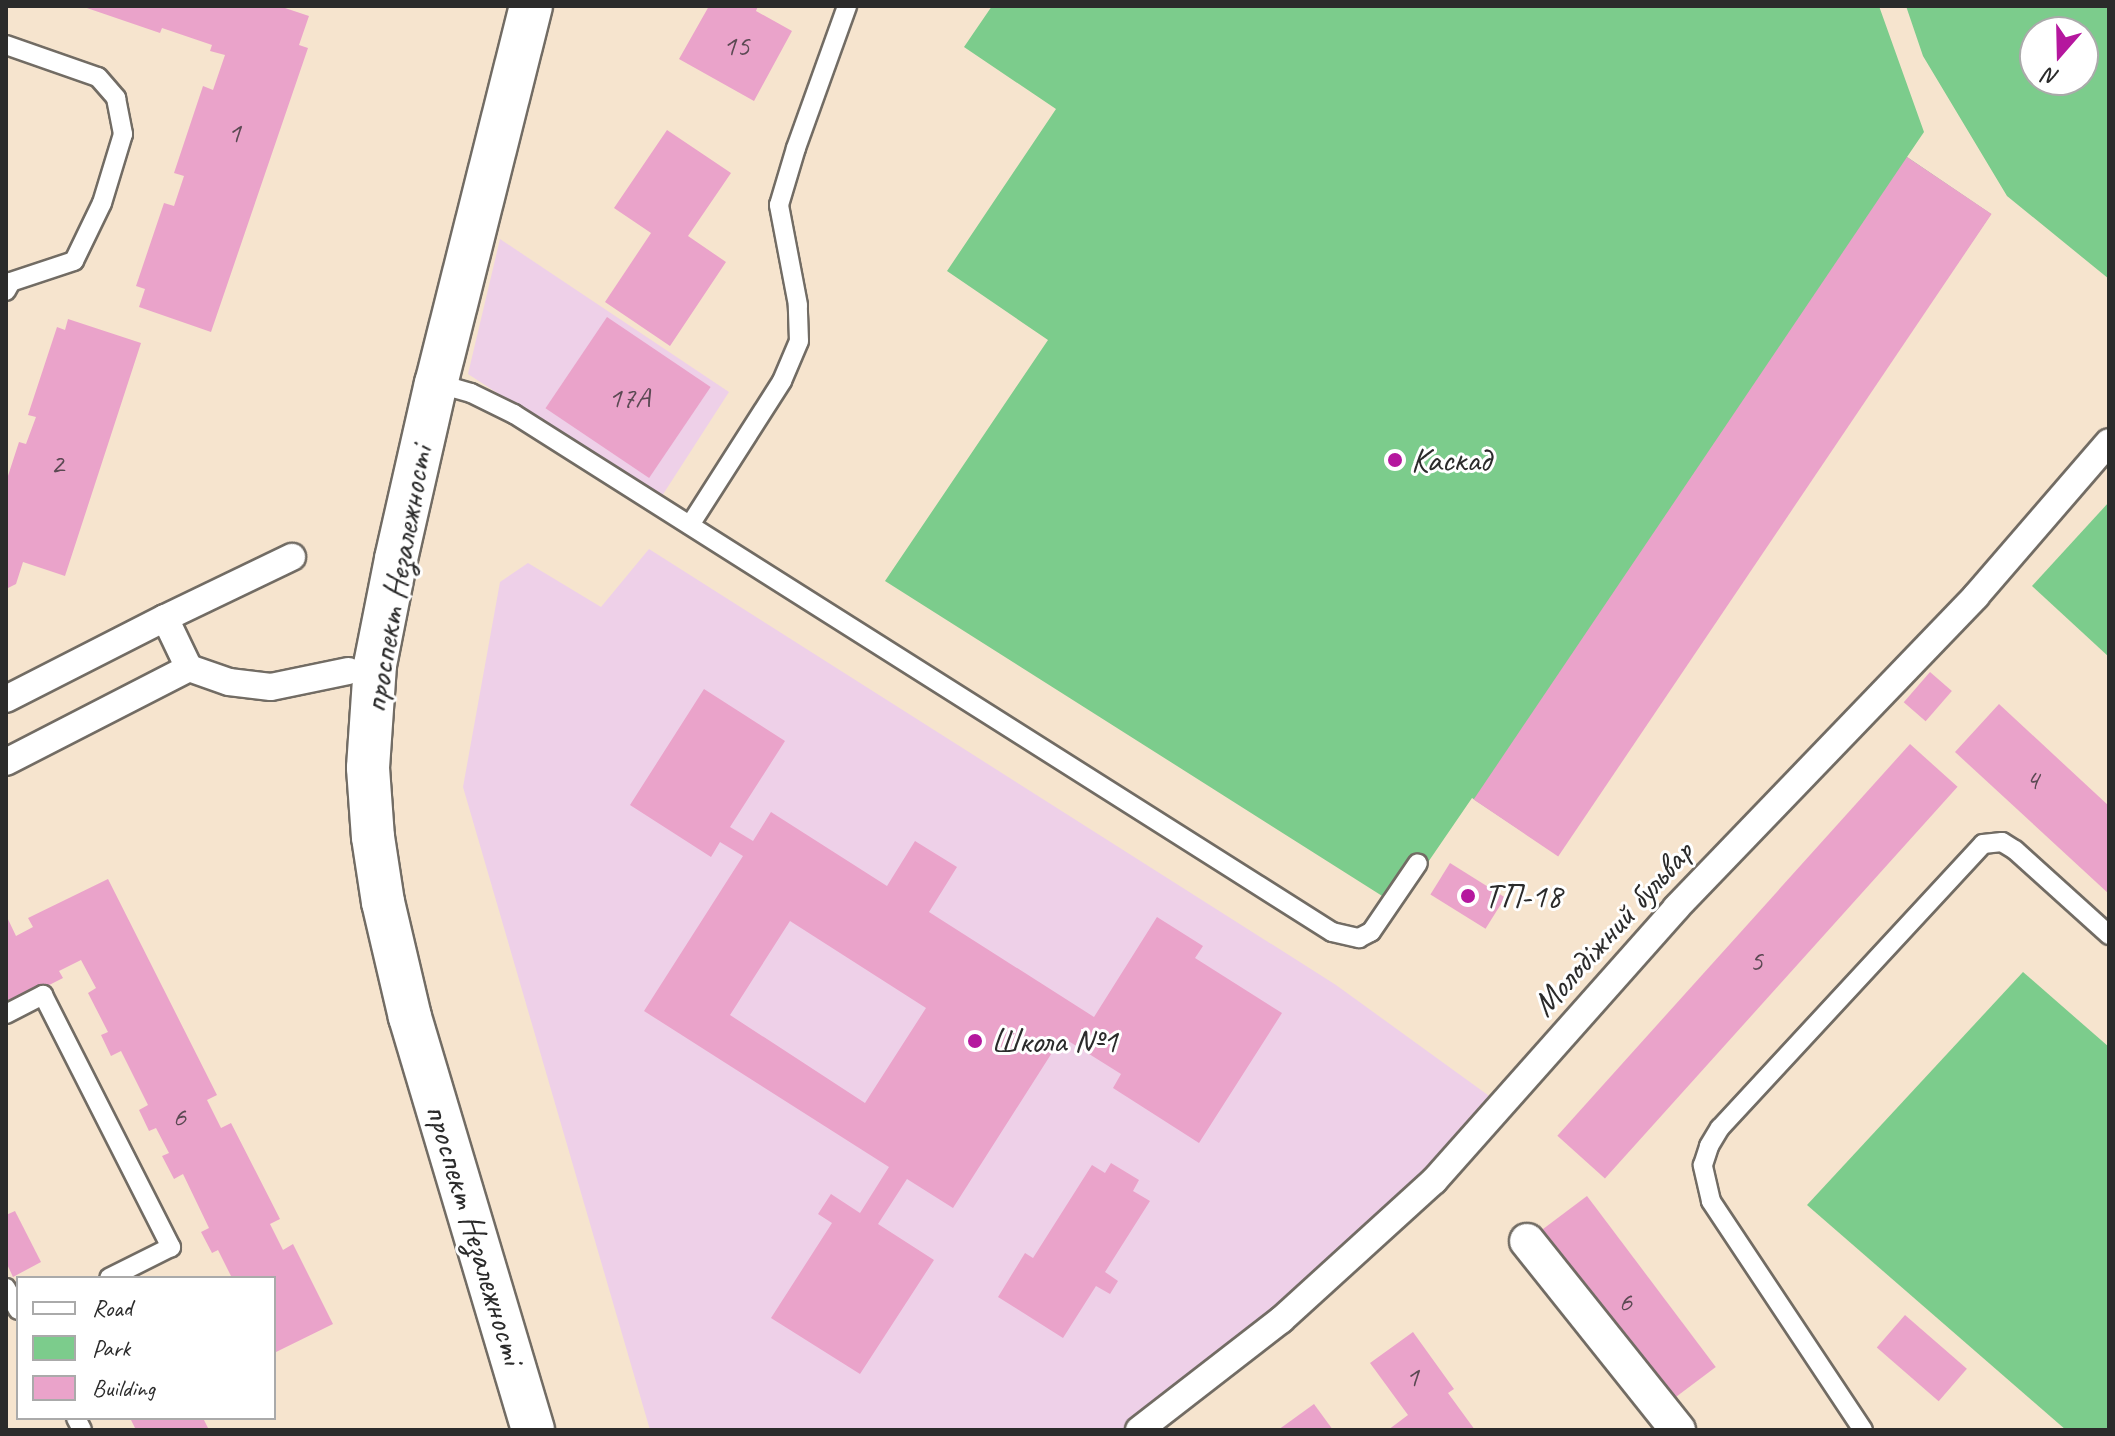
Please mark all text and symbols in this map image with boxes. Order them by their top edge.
north arrow [2019,16,2099,96]
house number: 15 [723,27,749,63]
text: N [2040,61,2063,92]
house number: 1 [227,114,241,150]
house number: 17А [608,379,650,415]
place label: Каскад [1411,440,1491,480]
street label: проспект Незалежності [354,444,440,714]
house number: 2 [50,445,64,481]
marker: Каскад [1386,451,1404,469]
house number: 4 [2025,761,2039,797]
street label: Молодіжний бульвар [1523,832,1701,1024]
place label: ТП-18 [1484,876,1562,916]
marker: ТП-18 [1459,887,1477,905]
house number: 5 [1749,942,1763,978]
place label: Школа №1 [991,1021,1118,1061]
marker: Школа №1 [966,1032,984,1050]
house number: 6 [172,1098,186,1134]
street label: проспект Незалежності [417,1100,535,1368]
legend [16,1276,276,1420]
house number: 6 [1618,1283,1632,1319]
text: Road [92,1293,132,1323]
text: Park [92,1333,130,1363]
house number: 1 [1405,1358,1419,1394]
text: Building [92,1373,155,1403]

